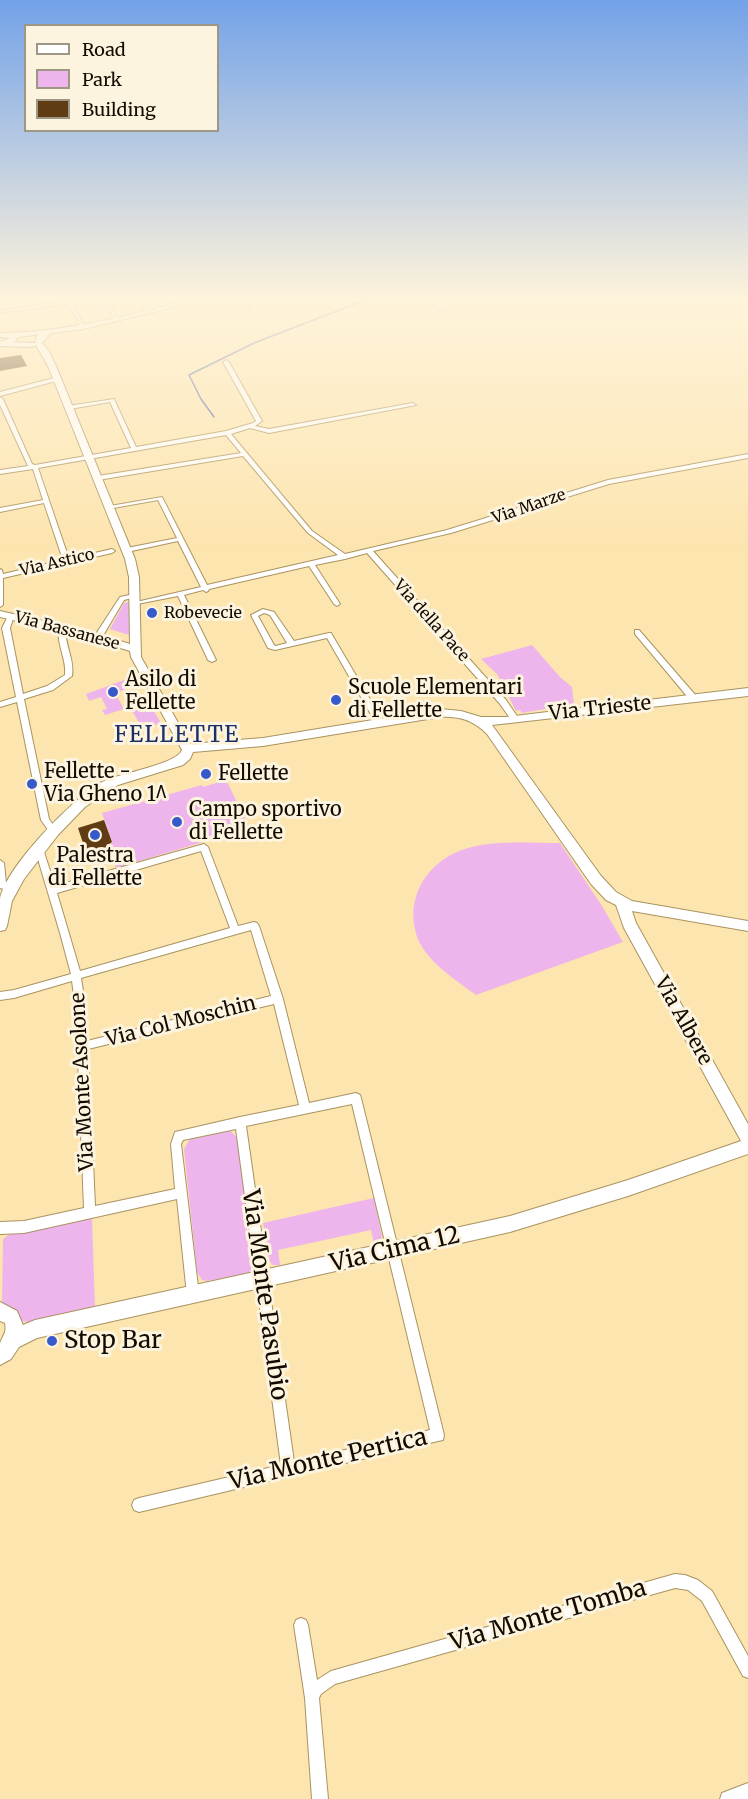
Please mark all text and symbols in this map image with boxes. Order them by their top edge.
legend [24,24,219,132]
text: Road [82,38,126,61]
text: Park [82,68,122,91]
text: Building [82,98,156,121]
street label: Via Marze [490,485,568,529]
street label: Via Astico [18,545,96,581]
street label: Via della Pace [389,576,473,666]
place label: Robevecie [164,603,242,623]
marker: Robevecie [145,606,159,620]
street label: Via Bassanese [12,608,122,654]
place label: Asilo di Fellette [125,668,196,715]
place label: Scuole Elementari di Fellette [348,676,522,723]
marker: Asilo di Fellette [106,685,120,699]
street label: Via Trieste [548,692,652,726]
marker: Scuole Elementari di Fellette [329,693,343,707]
district label: FELLETTE [114,723,240,749]
place label: Fellette - Via Gheno 1^ [44,760,168,807]
place label: Fellette [218,762,288,786]
marker: Fellette [199,767,213,781]
marker: Fellette - Via Gheno 1^ [25,777,39,791]
place label: Campo sportivo di Fellette [189,798,342,845]
marker: Campo sportivo di Fellette [170,815,184,829]
marker: Palestra di Fellette [88,828,102,842]
place label: Palestra di Fellette [48,844,142,891]
street label: Via Albere [649,973,717,1069]
street label: Via Monte Asolone [66,992,100,1172]
street label: Via Col Moschin [103,992,259,1052]
street label: Via Monte Pasubio [235,1188,293,1402]
street label: Via Cima 12 [327,1221,463,1279]
place label: Stop Bar [64,1327,162,1355]
marker: Stop Bar [45,1334,59,1348]
street label: Via Monte Pertica [226,1423,430,1497]
street label: Via Monte Tomba [446,1574,650,1658]

